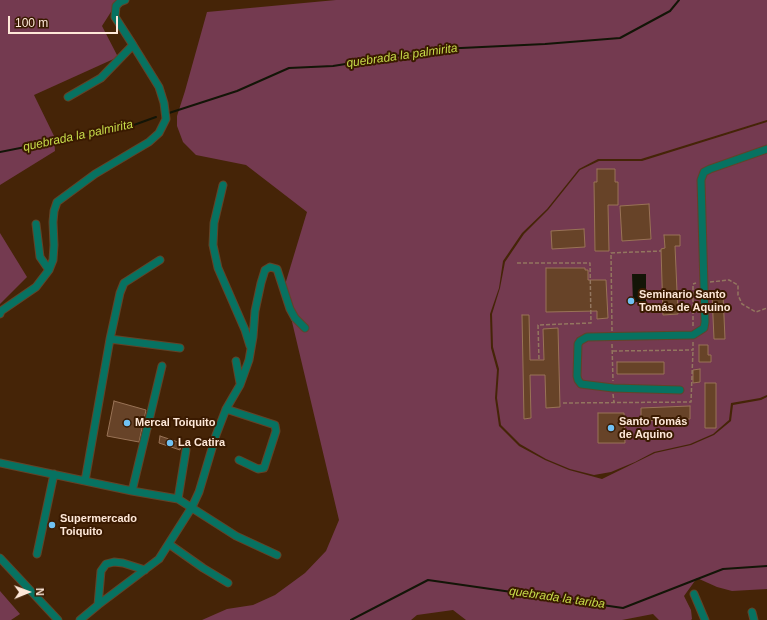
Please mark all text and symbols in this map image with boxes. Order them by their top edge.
scale bar [10,8,120,34]
text: 100 m [15,16,48,30]
water label: quebrada la palmirita [346,41,458,71]
water label: quebrada la palmirita [22,117,134,155]
place label: Seminario Santo Tomás de Aquino [639,288,730,314]
marker: Seminario Santo Tomás de Aquino [626,296,636,306]
place label: Santo Tomás de Aquino [619,415,687,441]
place label: Mercal Toiquito [135,416,215,430]
marker: Mercal Toiquito [122,418,132,428]
marker: Santo Tomás de Aquino [606,423,616,433]
place label: La Catira [178,436,225,450]
marker: La Catira [165,438,175,448]
place label: Supermercado Toiquito [60,512,137,538]
marker: Supermercado Toiquito [47,520,57,530]
north arrow [8,572,48,612]
water label: quebrada la tariba [508,584,606,612]
text: N [34,588,46,596]

